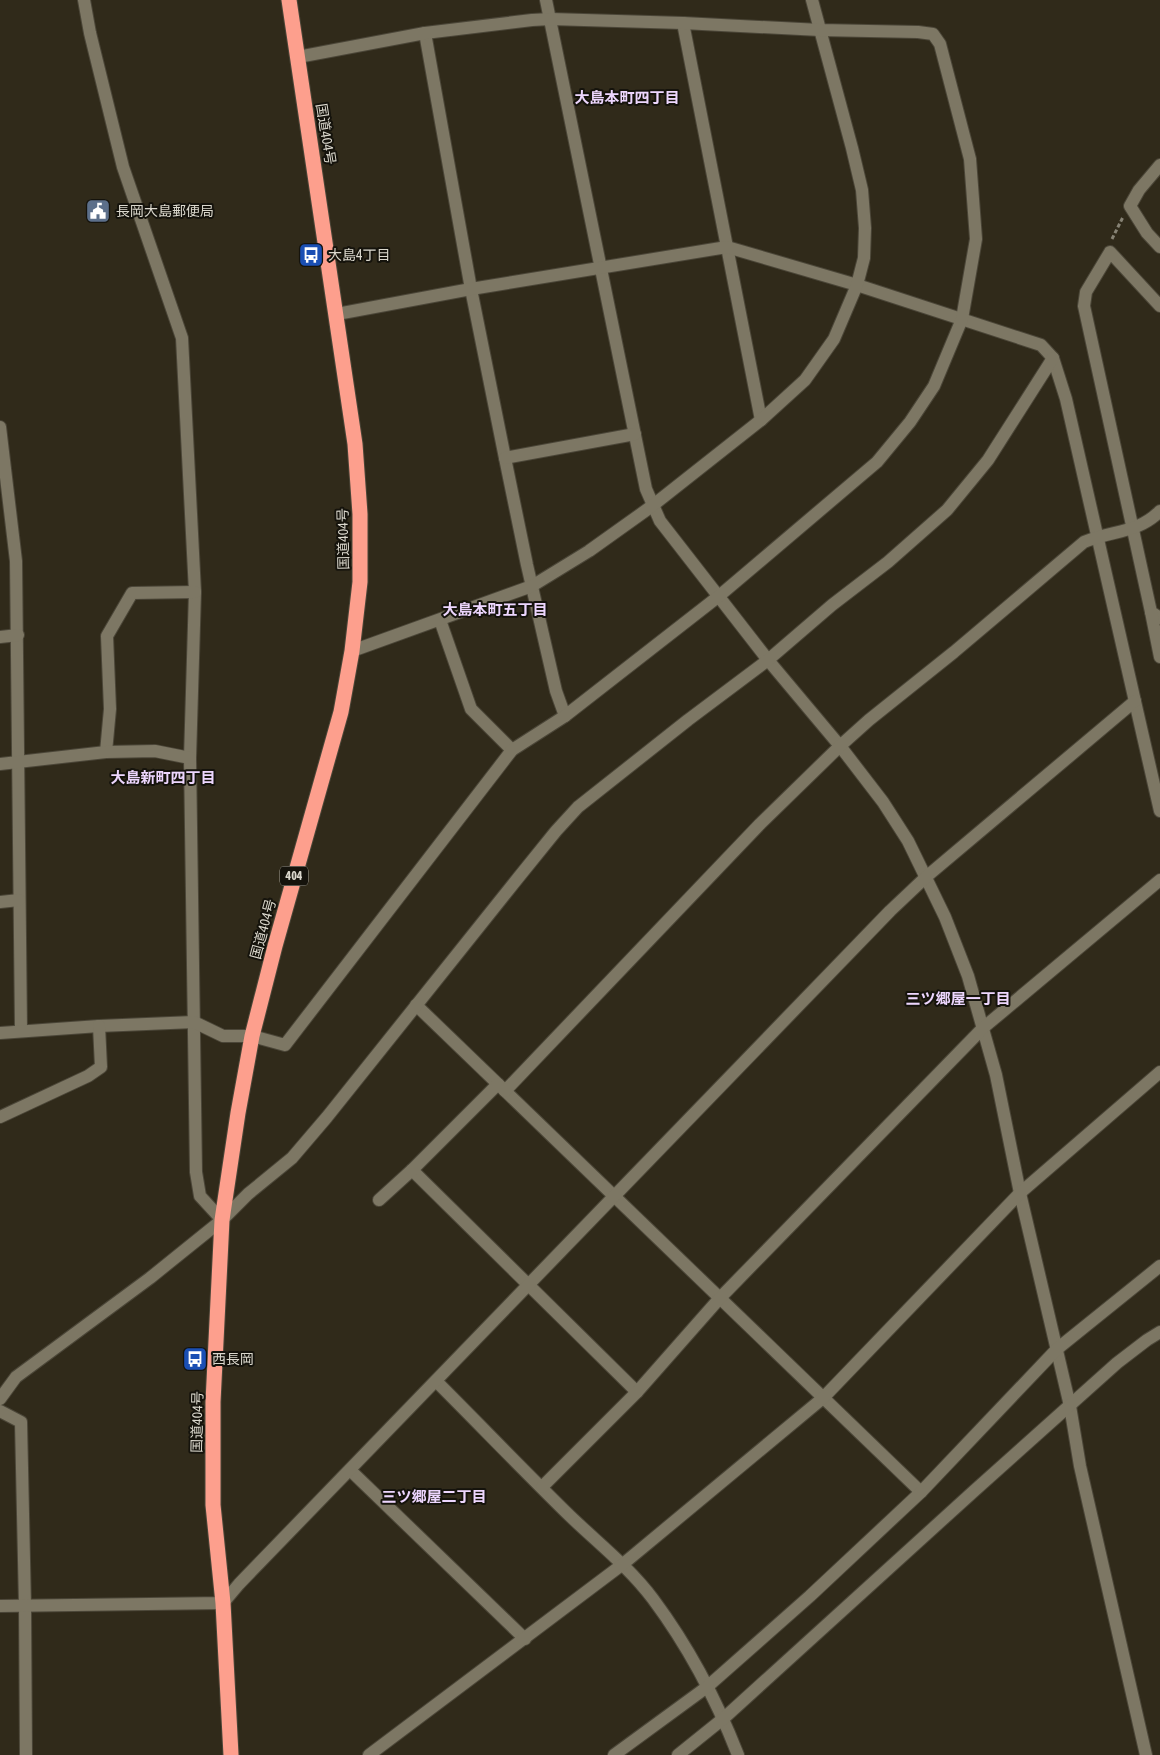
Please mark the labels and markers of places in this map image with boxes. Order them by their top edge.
public building icon: 長岡大島郵便局 [85,198,111,224]
place label: 長岡大島郵便局 [116,203,214,219]
bus stop icon: 大島4丁目 [298,242,324,268]
place label: 大島4丁目 [328,247,391,263]
bus stop icon: 西長岡 [182,1346,208,1372]
place label: 西長岡 [212,1351,254,1367]

